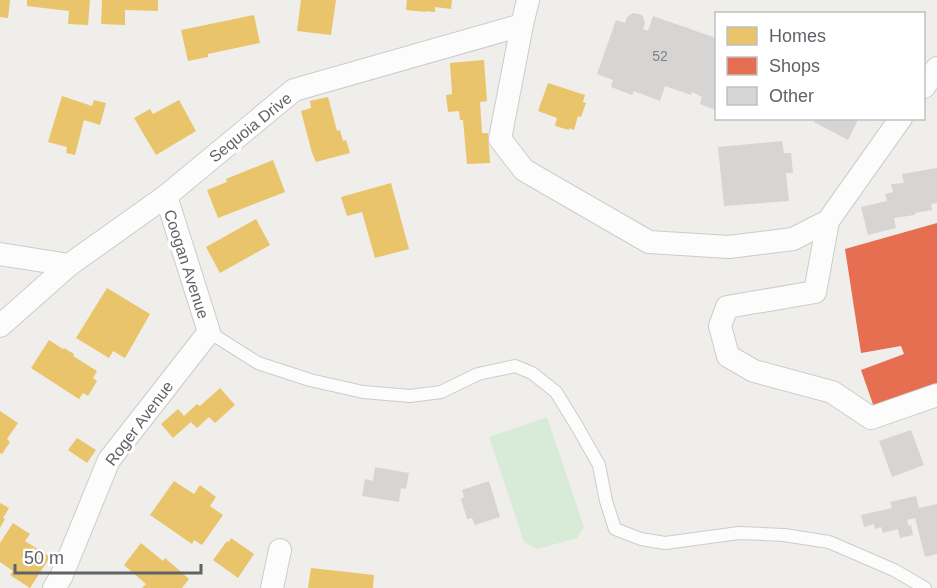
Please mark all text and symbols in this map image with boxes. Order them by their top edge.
legend [715,12,925,120]
text: Homes [769,26,826,46]
house number: 52 [652,48,668,64]
text: Shops [769,56,820,76]
text: Other [769,86,814,106]
street label: Sequoia Drive [206,89,295,166]
street label: Coogan Avenue [161,208,212,321]
street label: Roger Avenue [102,378,177,469]
scale bar [15,537,201,575]
text: 50 m [24,548,64,568]

